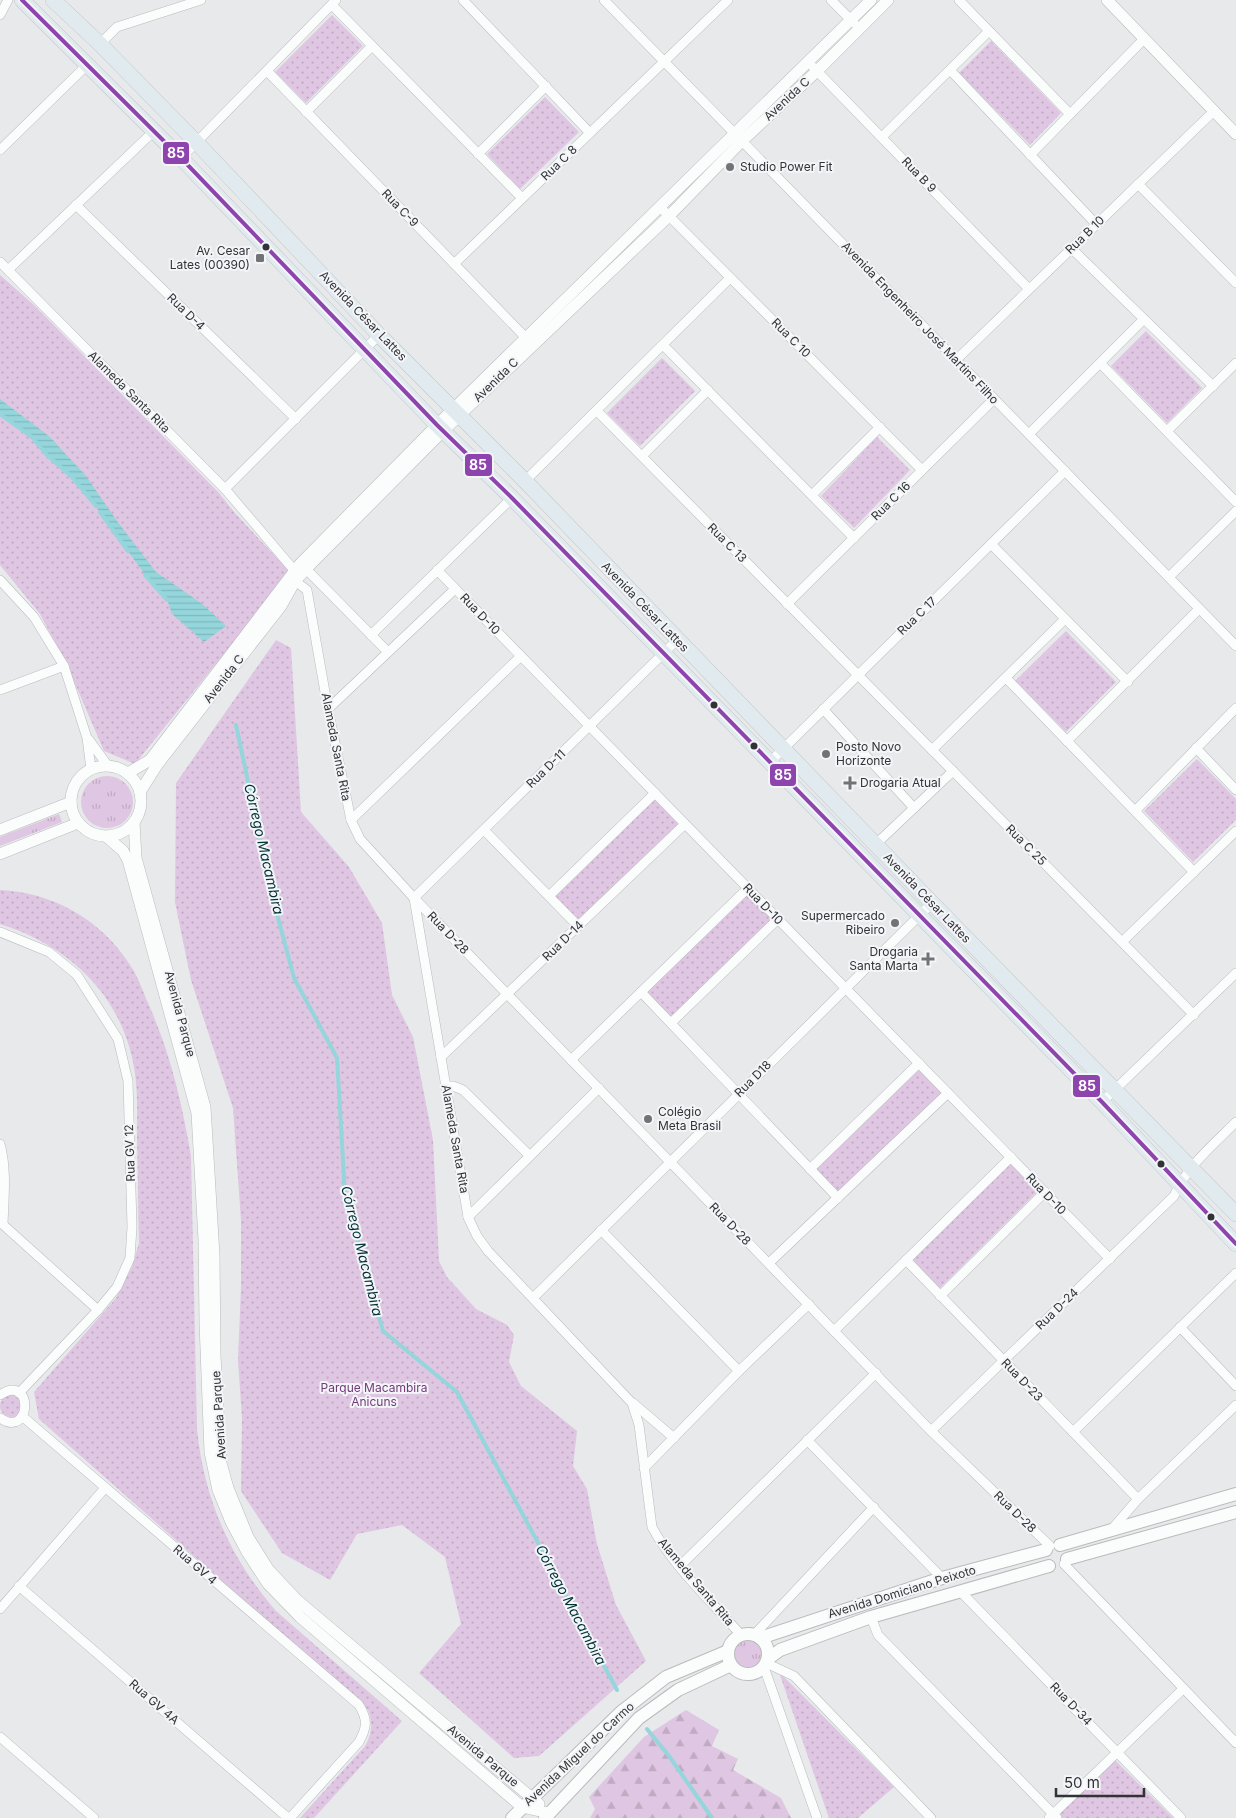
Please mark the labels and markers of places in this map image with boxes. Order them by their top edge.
place label: Studio Power Fit [740,159,833,174]
marker: Studio Power Fit [724,161,736,173]
unlabelled marker [261,242,271,252]
place label: Av. Cesar Lates (00390) [170,243,250,272]
marker: Av. Cesar Lates (00390) [254,252,266,264]
unlabelled marker [709,700,719,710]
place label: Posto Novo Horizonte [836,739,901,768]
unlabelled marker [749,741,759,751]
marker: Posto Novo Horizonte [820,748,832,760]
place label: Drogaria Atual [860,775,941,790]
marker: Drogaria Atual [844,777,856,789]
place label: Supermercado Ribeiro [801,908,885,937]
marker: Supermercado Ribeiro [889,917,901,929]
place label: Drogaria Santa Marta [849,944,918,973]
marker: Drogaria Santa Marta [922,953,934,965]
place label: Colégio Meta Brasil [658,1104,721,1133]
marker: Colégio Meta Brasil [642,1113,654,1125]
unlabelled marker [1156,1159,1166,1169]
unlabelled marker [1206,1212,1216,1222]

